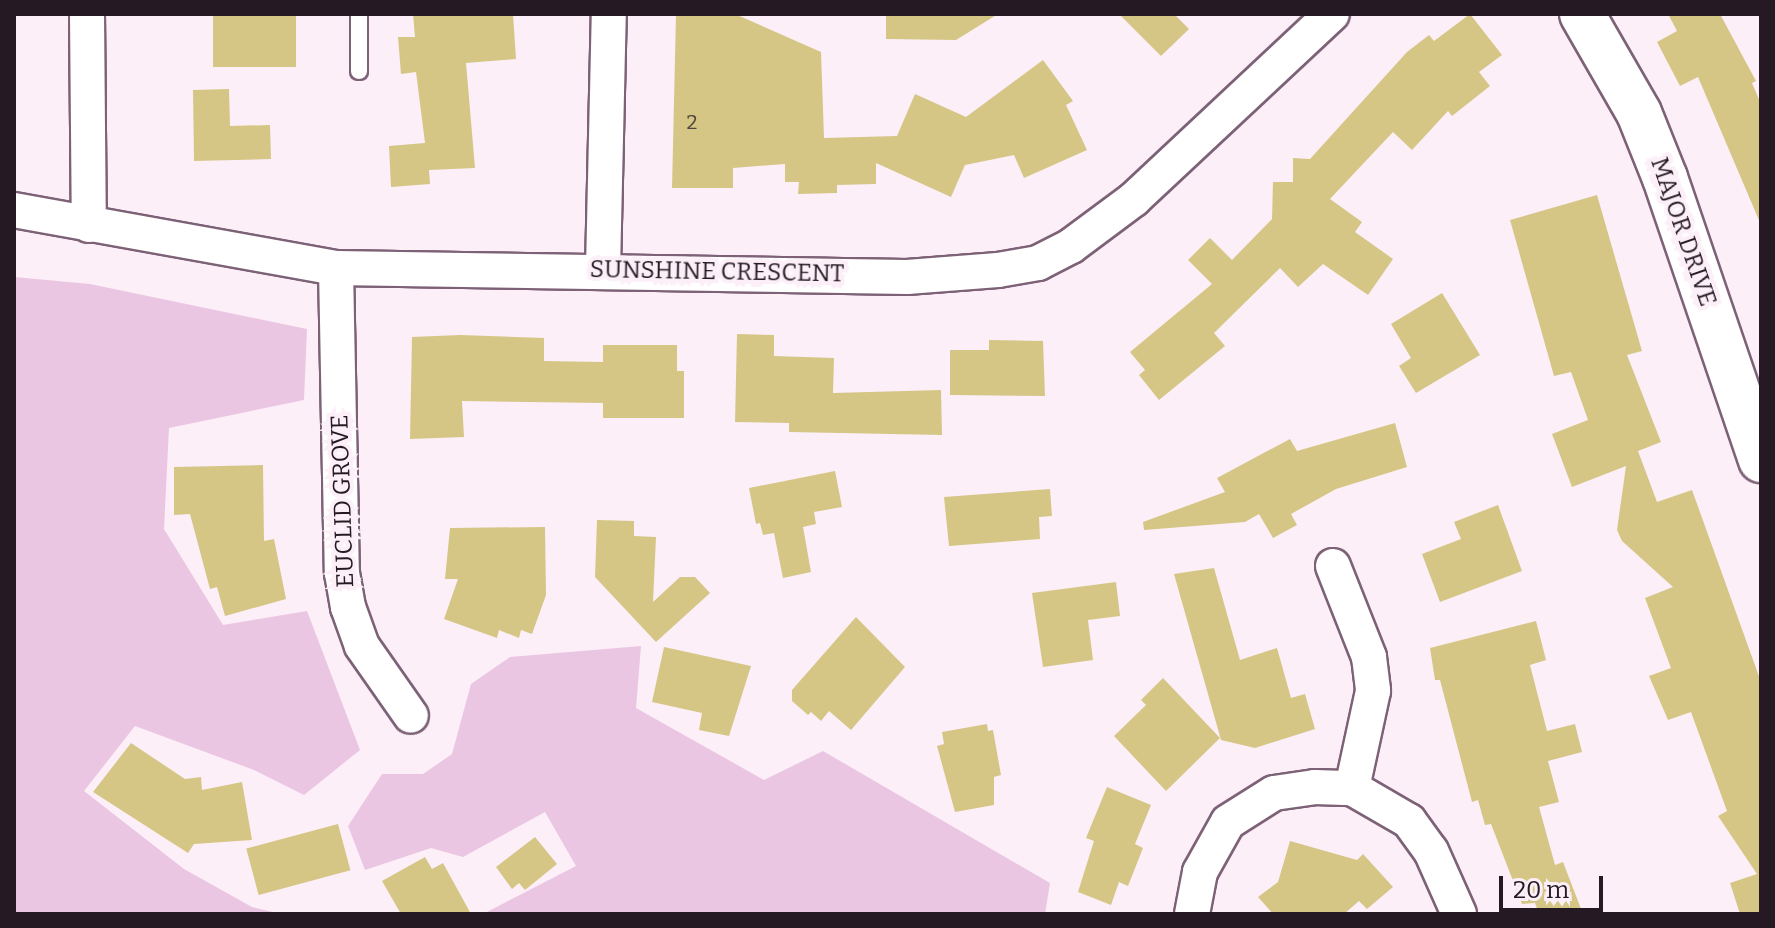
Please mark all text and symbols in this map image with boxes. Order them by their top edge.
house number: 2 [687,110,697,134]
street label: MAJOR DRIVE [1644,154,1722,310]
street label: SUNSHINE CRESCENT [589,255,845,289]
street label: EUCLID GROVE [326,414,360,588]
scale bar [1503,860,1607,910]
text: 20 m [1513,876,1569,904]

